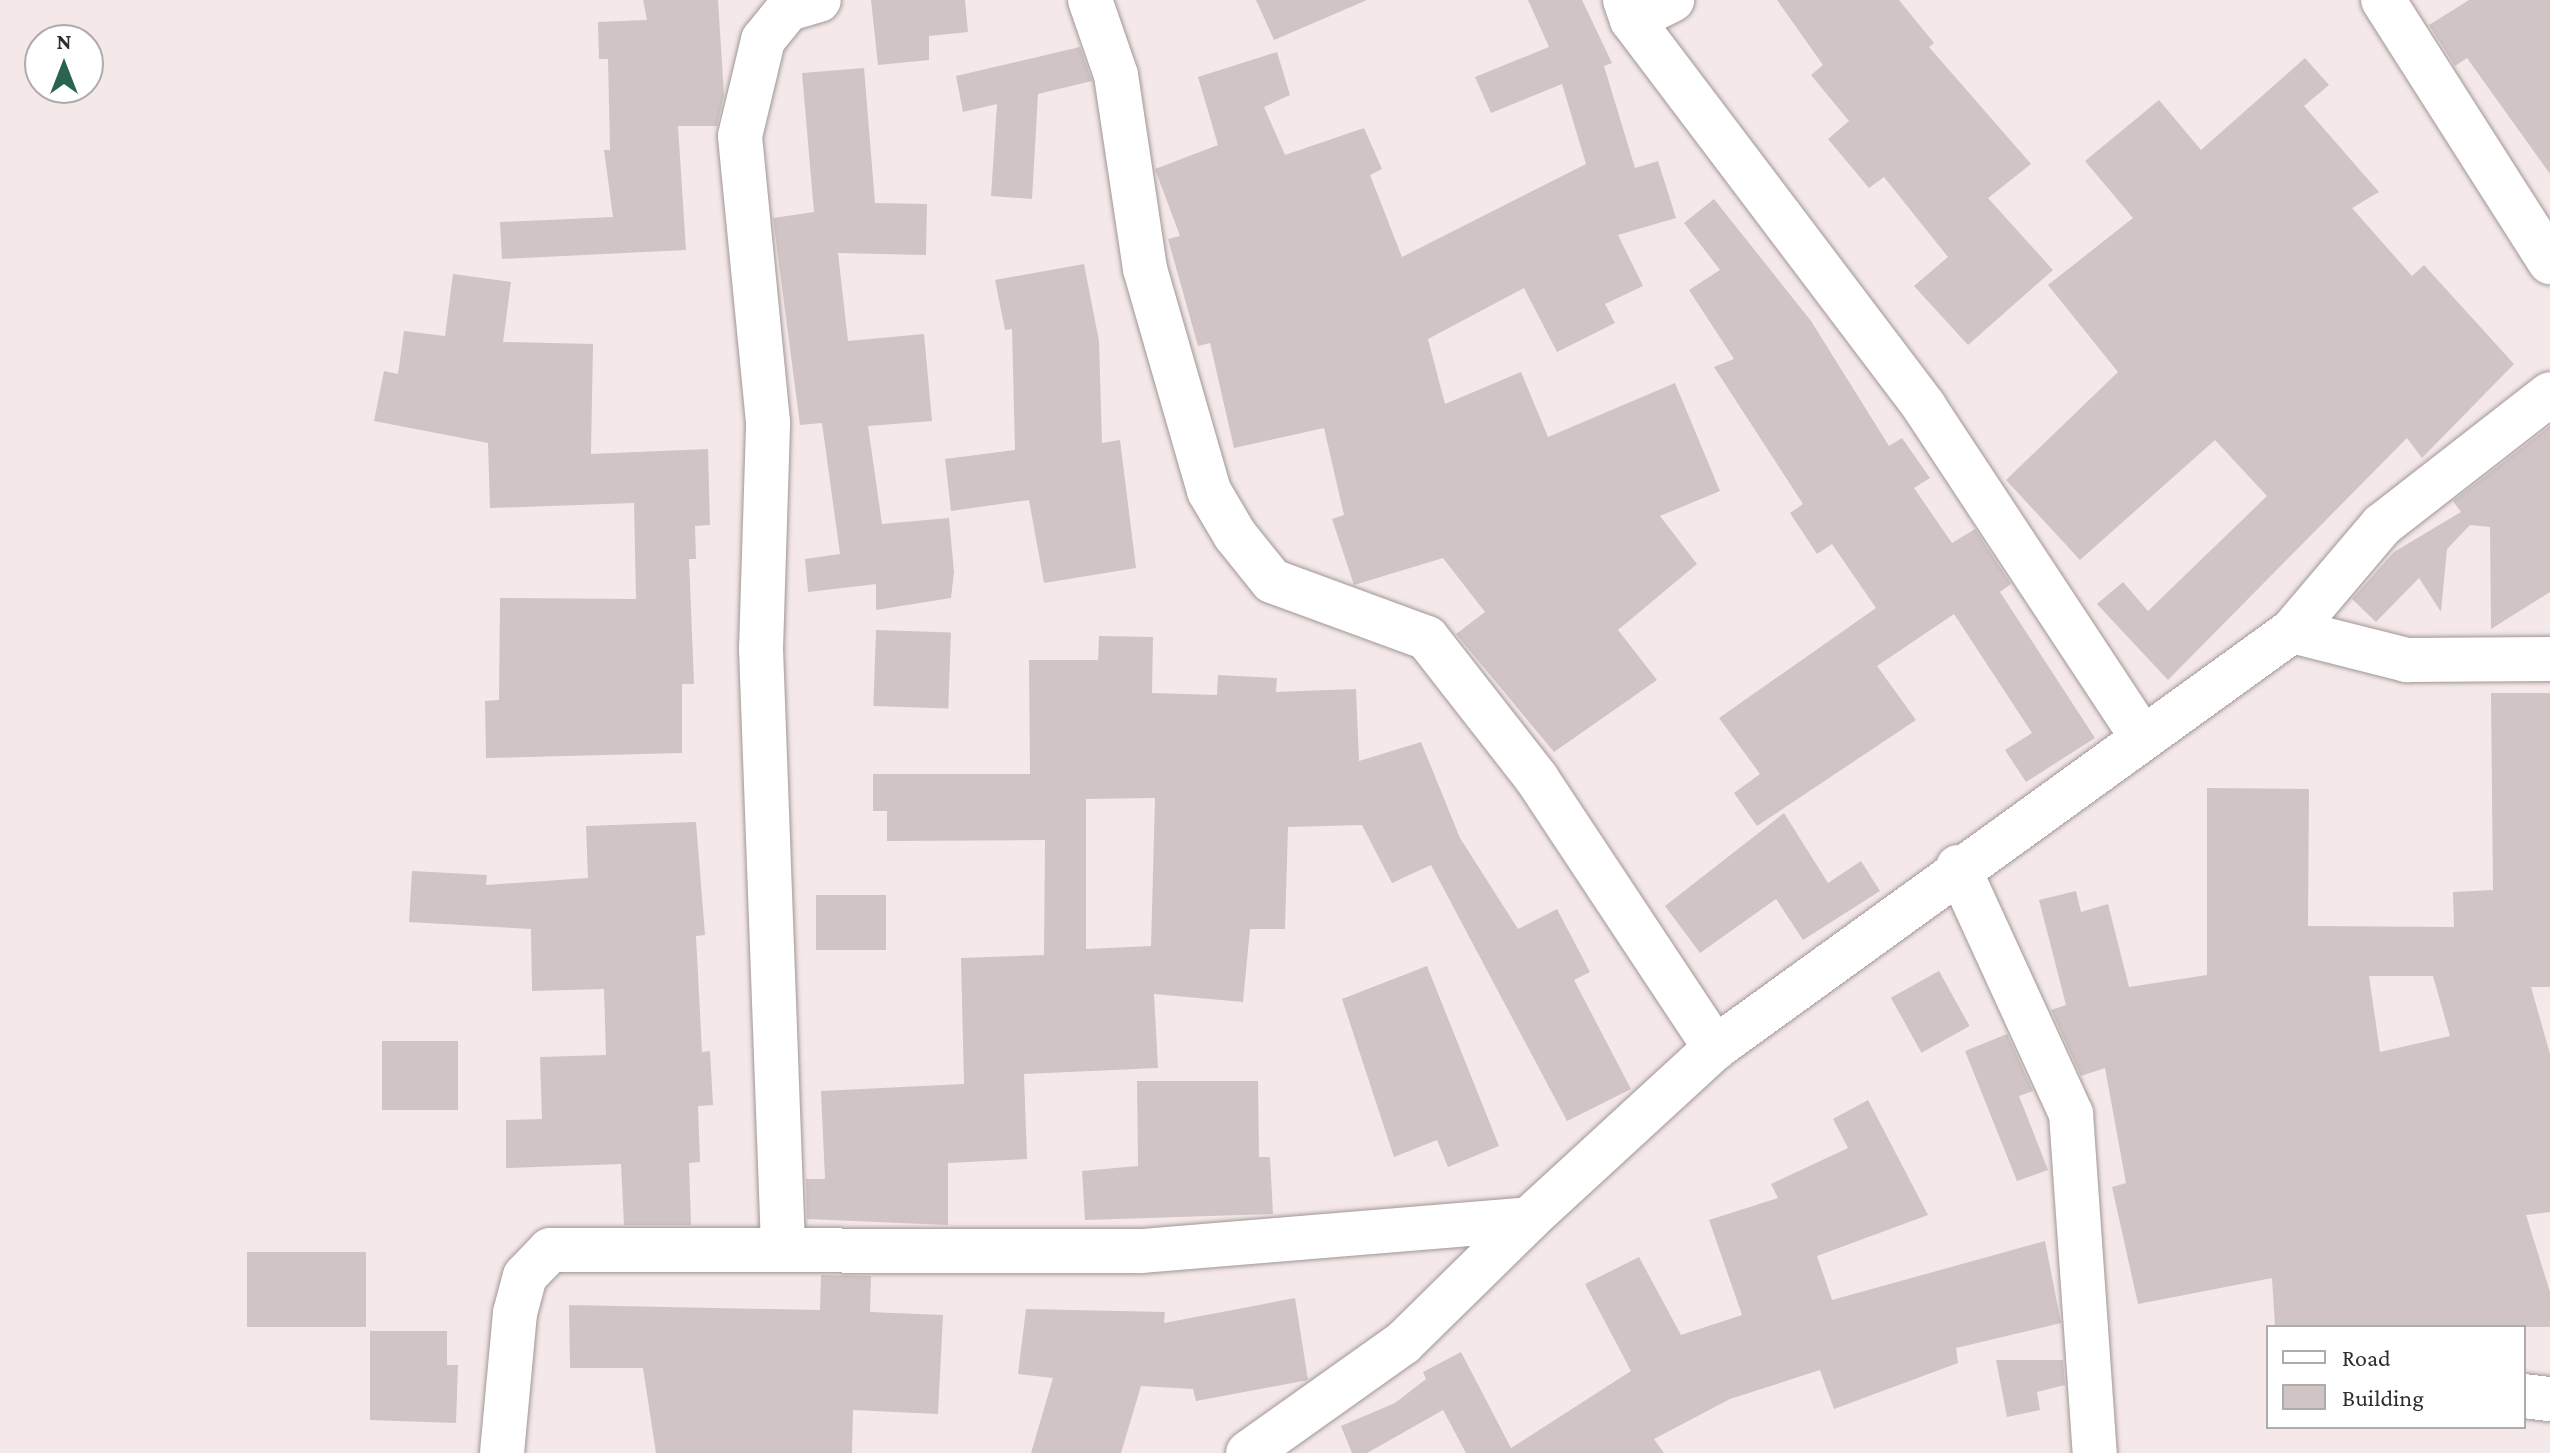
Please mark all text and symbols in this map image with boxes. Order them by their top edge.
north arrow [24,24,104,104]
text: N [57,29,72,54]
legend [2266,1325,2526,1429]
text: Road [2342,1344,2391,1371]
text: Building [2342,1384,2424,1411]

